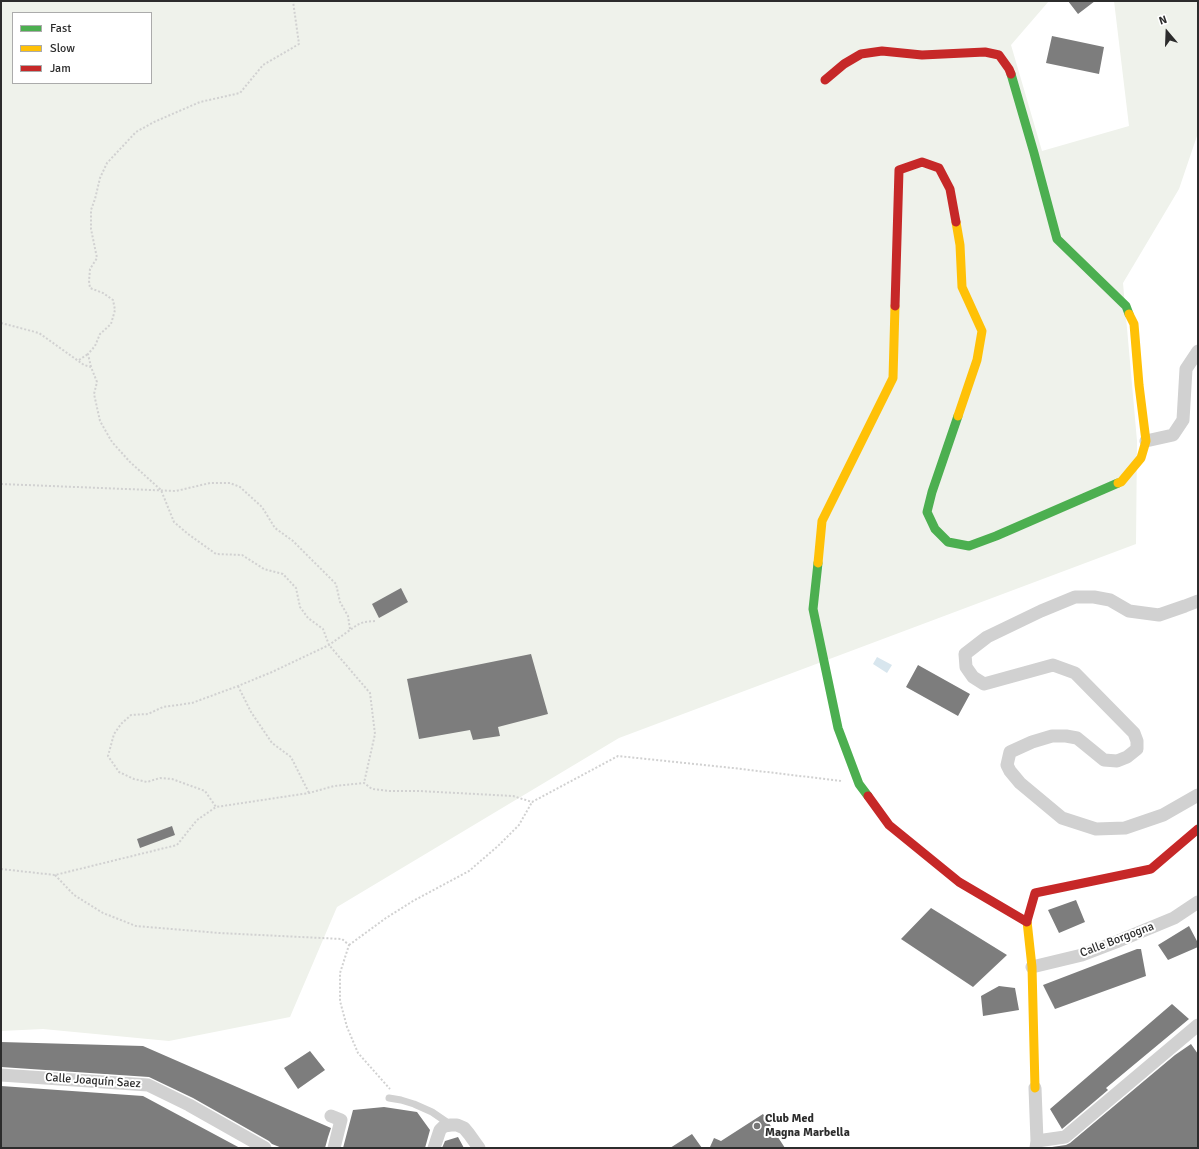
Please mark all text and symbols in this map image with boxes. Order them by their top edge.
legend [12,12,152,84]
north arrow [1147,12,1187,52]
text: N [1157,13,1169,28]
text: Fast [50,21,71,36]
text: Slow [50,41,75,56]
text: Jam [50,61,71,76]
street label: Calle Borgogna [1078,919,1156,961]
street label: Calle Joaquín Saez [45,1070,141,1092]
place label: Club Med Magna Marbella [765,1112,850,1140]
marker: Club Med Magna Marbella [752,1121,762,1131]

